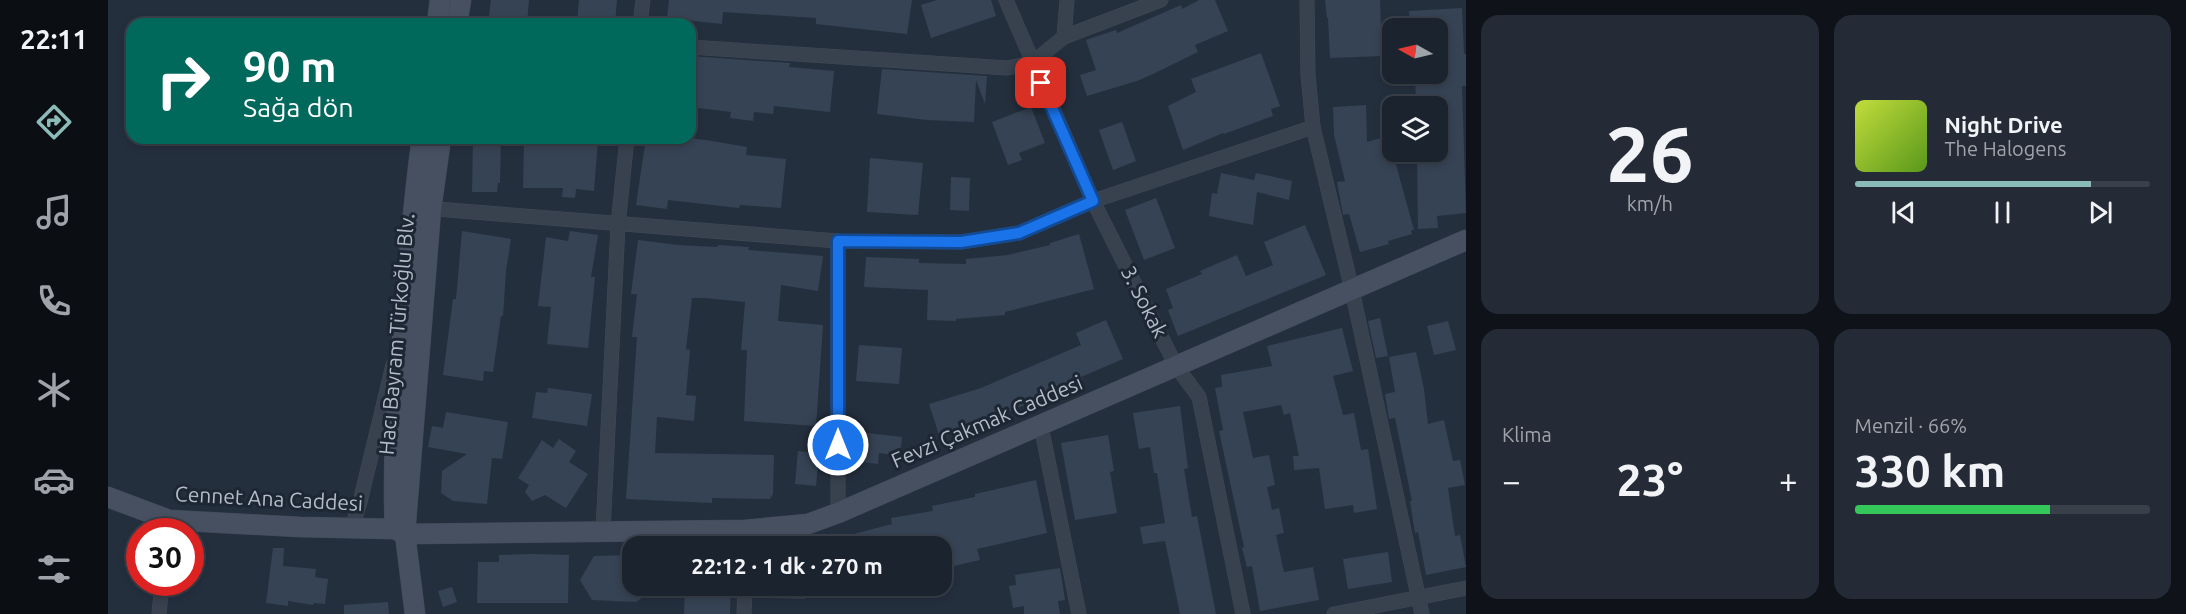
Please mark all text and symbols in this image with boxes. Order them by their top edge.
north arrow [1382,18,1448,84]
map controls [1382,18,1448,162]
text: 22:11 [20,24,88,54]
icon: right [144,42,222,120]
text: 90 m [243,43,337,90]
pin [1015,57,1066,108]
icon: arrive [1024,66,1057,99]
text: Sağa dön [243,92,354,122]
button: layers [1382,96,1448,162]
icon: directions [33,101,75,143]
text: 26 [1606,109,1694,197]
text: Night Drive [1945,112,2063,137]
text: The Halogens [1945,137,2066,160]
icon: music [33,191,75,233]
text: km/h [1627,192,1673,215]
icon: previous [1887,196,1920,229]
icon: pause [1986,196,2019,229]
icon: next [2084,196,2117,229]
street label: Hacı Bayram Türkoğlu Blv. [373,212,419,456]
street label: 3. Sokak [1117,262,1173,342]
icon: phone [33,280,75,322]
icon: climate [33,369,75,411]
street label: Fevzi Çakmak Caddesi [887,370,1086,472]
position arrow [806,413,870,477]
text: Menzil · 66% [1855,414,1967,437]
text: Klima [1502,423,1552,446]
text: 330 km [1855,445,2005,496]
text: 23° [1616,454,1683,505]
icon: car [33,459,75,501]
text: − [1502,462,1521,499]
text: + [1779,462,1798,499]
street label: Cennet Ana Caddesi [174,481,364,515]
speed limit sign: 30 [126,518,204,596]
icon: filters [33,548,75,590]
text: 22:12 · 1 dk · 270 m [691,553,883,578]

